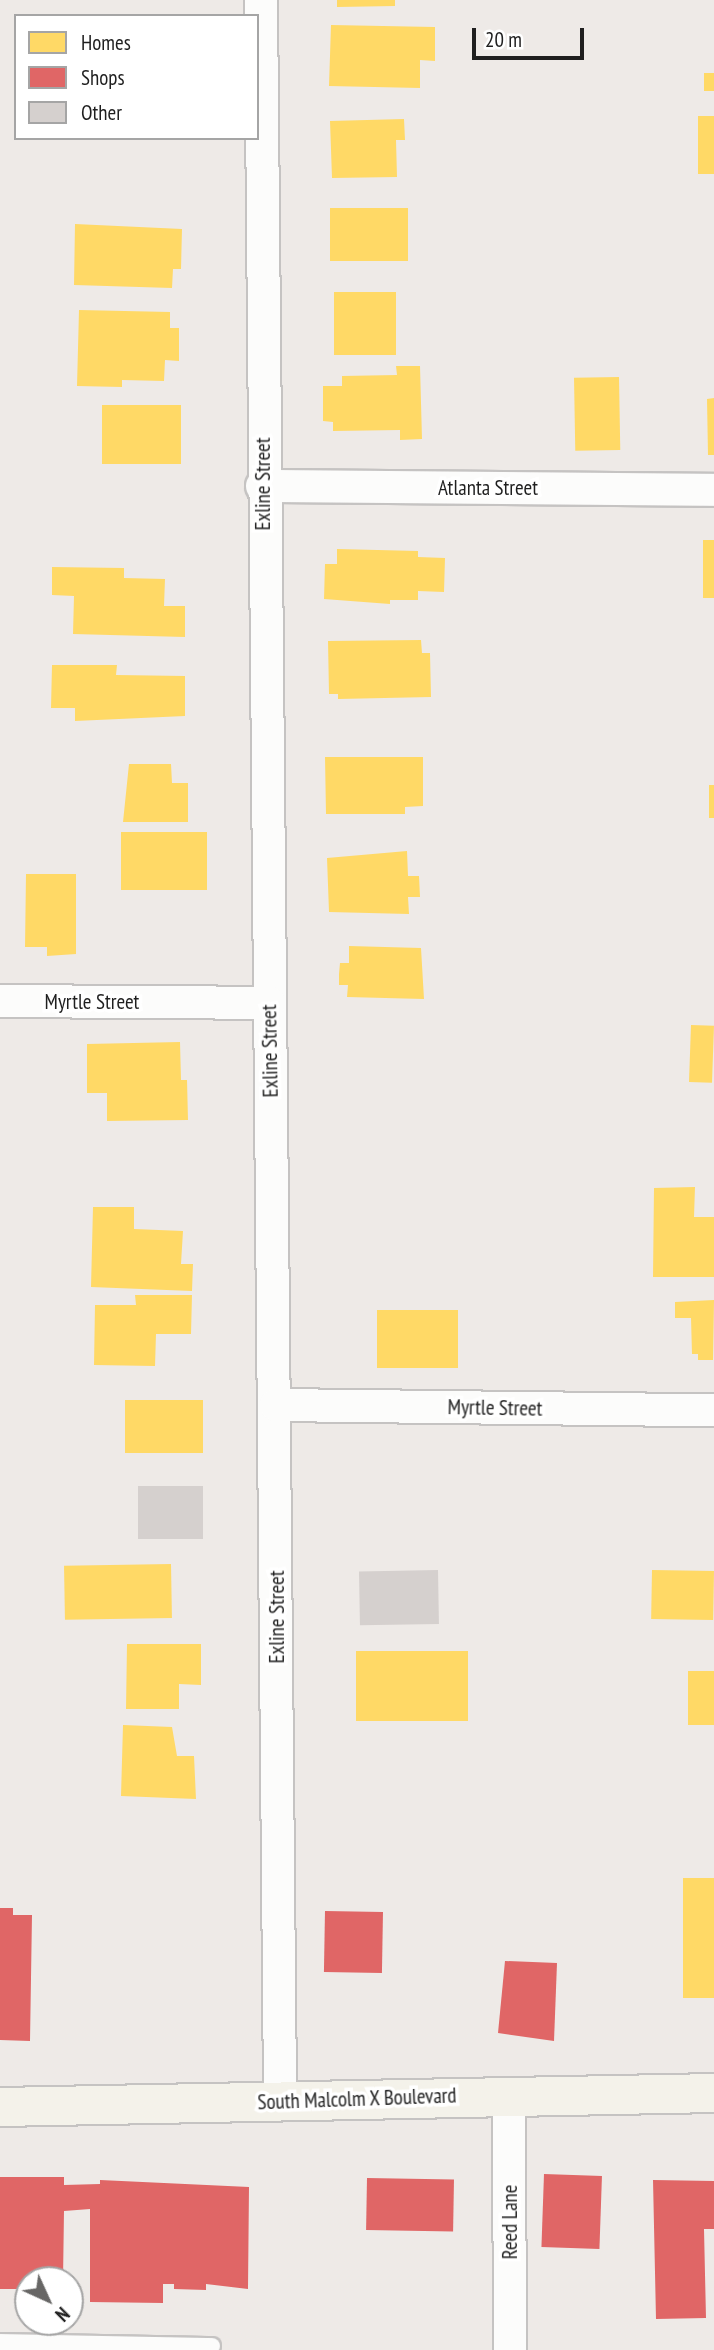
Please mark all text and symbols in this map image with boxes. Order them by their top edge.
legend [14,14,259,140]
scale bar [476,14,588,58]
text: 20 m [485,26,522,53]
text: Homes [81,29,131,56]
text: Shops [81,64,125,91]
text: Other [81,99,122,126]
street label: Exline Street [250,438,276,530]
street label: Atlanta Street [438,475,538,501]
street label: Myrtle Street [45,989,139,1015]
street label: Exline Street [257,1004,283,1098]
street label: Myrtle Street [447,1395,543,1421]
street label: Exline Street [264,1571,290,1663]
street label: South Malcolm X Boulevard [257,2083,457,2115]
street label: Reed Lane [497,2185,523,2259]
north arrow [14,2266,84,2336]
text: N [50,2302,75,2327]

